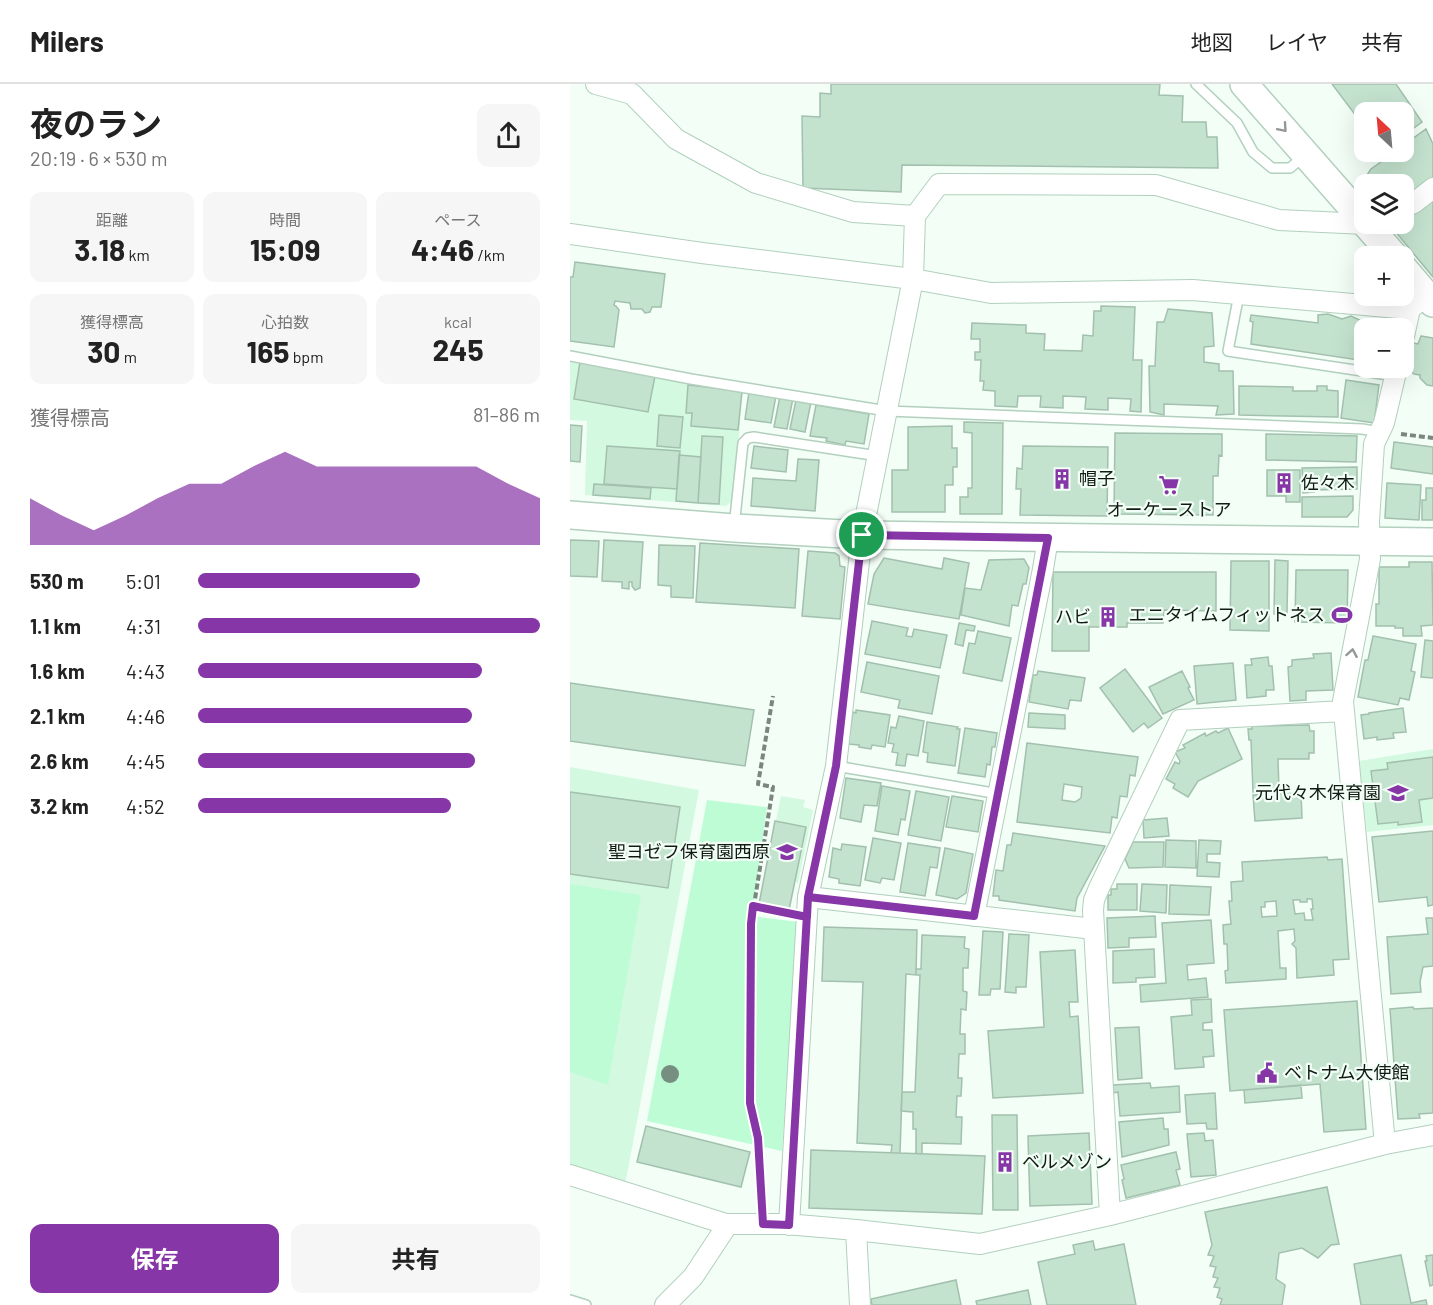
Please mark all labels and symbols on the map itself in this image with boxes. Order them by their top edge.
north arrow [1354,102,1414,162]
one-way arrow [1276,121,1287,132]
building icon: 帽子 [1050,467,1074,491]
place label: 帽子 [1079,467,1115,489]
building icon: 佐々木 [1272,471,1296,495]
place label: 佐々木 [1301,471,1355,493]
supermarket icon: オーケーストア [1157,473,1181,497]
place label: オーケーストア [1106,498,1232,520]
pin [836,509,887,560]
place label: エニタイムフィットネス [1129,603,1325,625]
sports icon: エニタイムフィットネス [1330,603,1354,627]
place label: ハビ [1055,605,1091,627]
building icon: ハビ [1096,605,1120,629]
one-way arrow [1346,648,1358,658]
place label: 元代々木保育園 [1255,781,1381,803]
school or university icon: 元代々木保育園 [1386,781,1410,805]
place label: 聖ヨゼフ保育園西原 [608,840,770,862]
school or university icon: 聖ヨゼフ保育園西原 [775,840,799,864]
public building icon: ベトナム大使館 [1255,1061,1279,1085]
place label: ベトナム大使館 [1284,1061,1409,1083]
building icon: ベルメゾン [993,1150,1017,1174]
place label: ベルメゾン [1022,1150,1112,1172]

